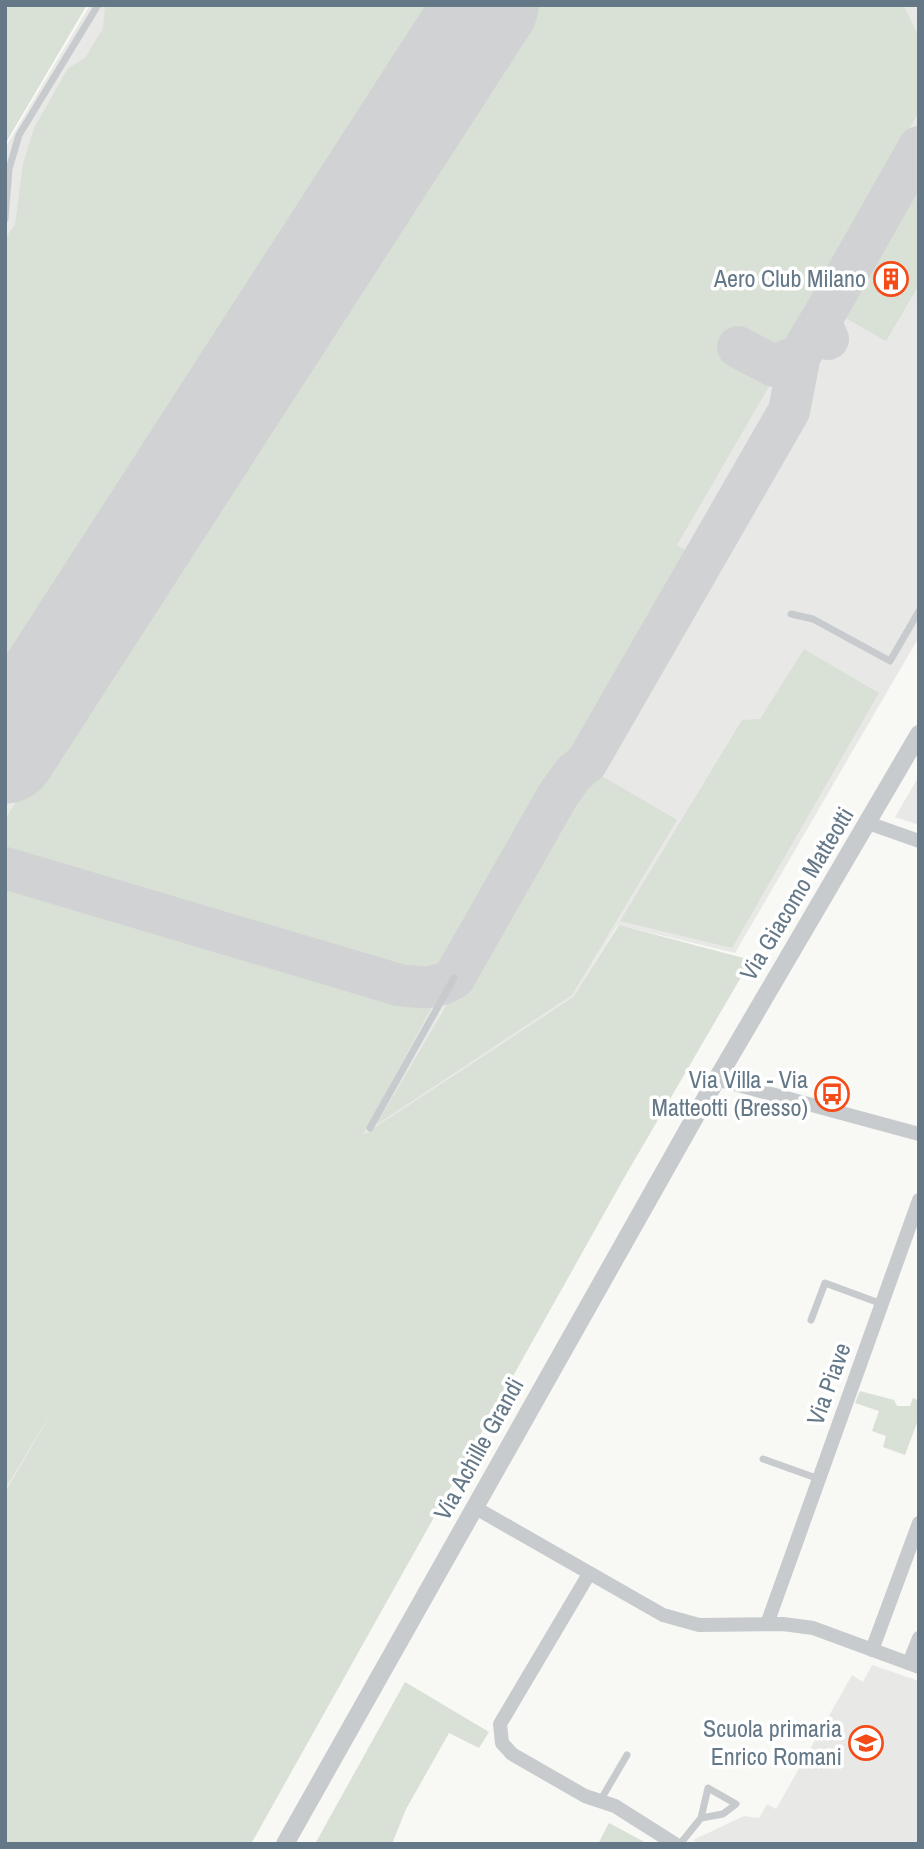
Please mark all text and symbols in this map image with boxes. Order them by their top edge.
building icon: Aero Club Milano [872,260,910,298]
place label: Aero Club Milano [713,262,866,294]
street label: Via Giacomo Matteotti [732,801,860,986]
place label: Via Villa - Via Matteotti (Bresso) [652,1063,808,1123]
bus stop icon: Via Villa - Via Matteotti (Bresso) [813,1075,851,1113]
street label: Via Piave [798,1338,858,1429]
street label: Via Achille Grandi [426,1372,530,1526]
place label: Scuola primaria Enrico Romani [703,1712,842,1772]
school or university icon: Scuola primaria Enrico Romani [847,1724,885,1762]

